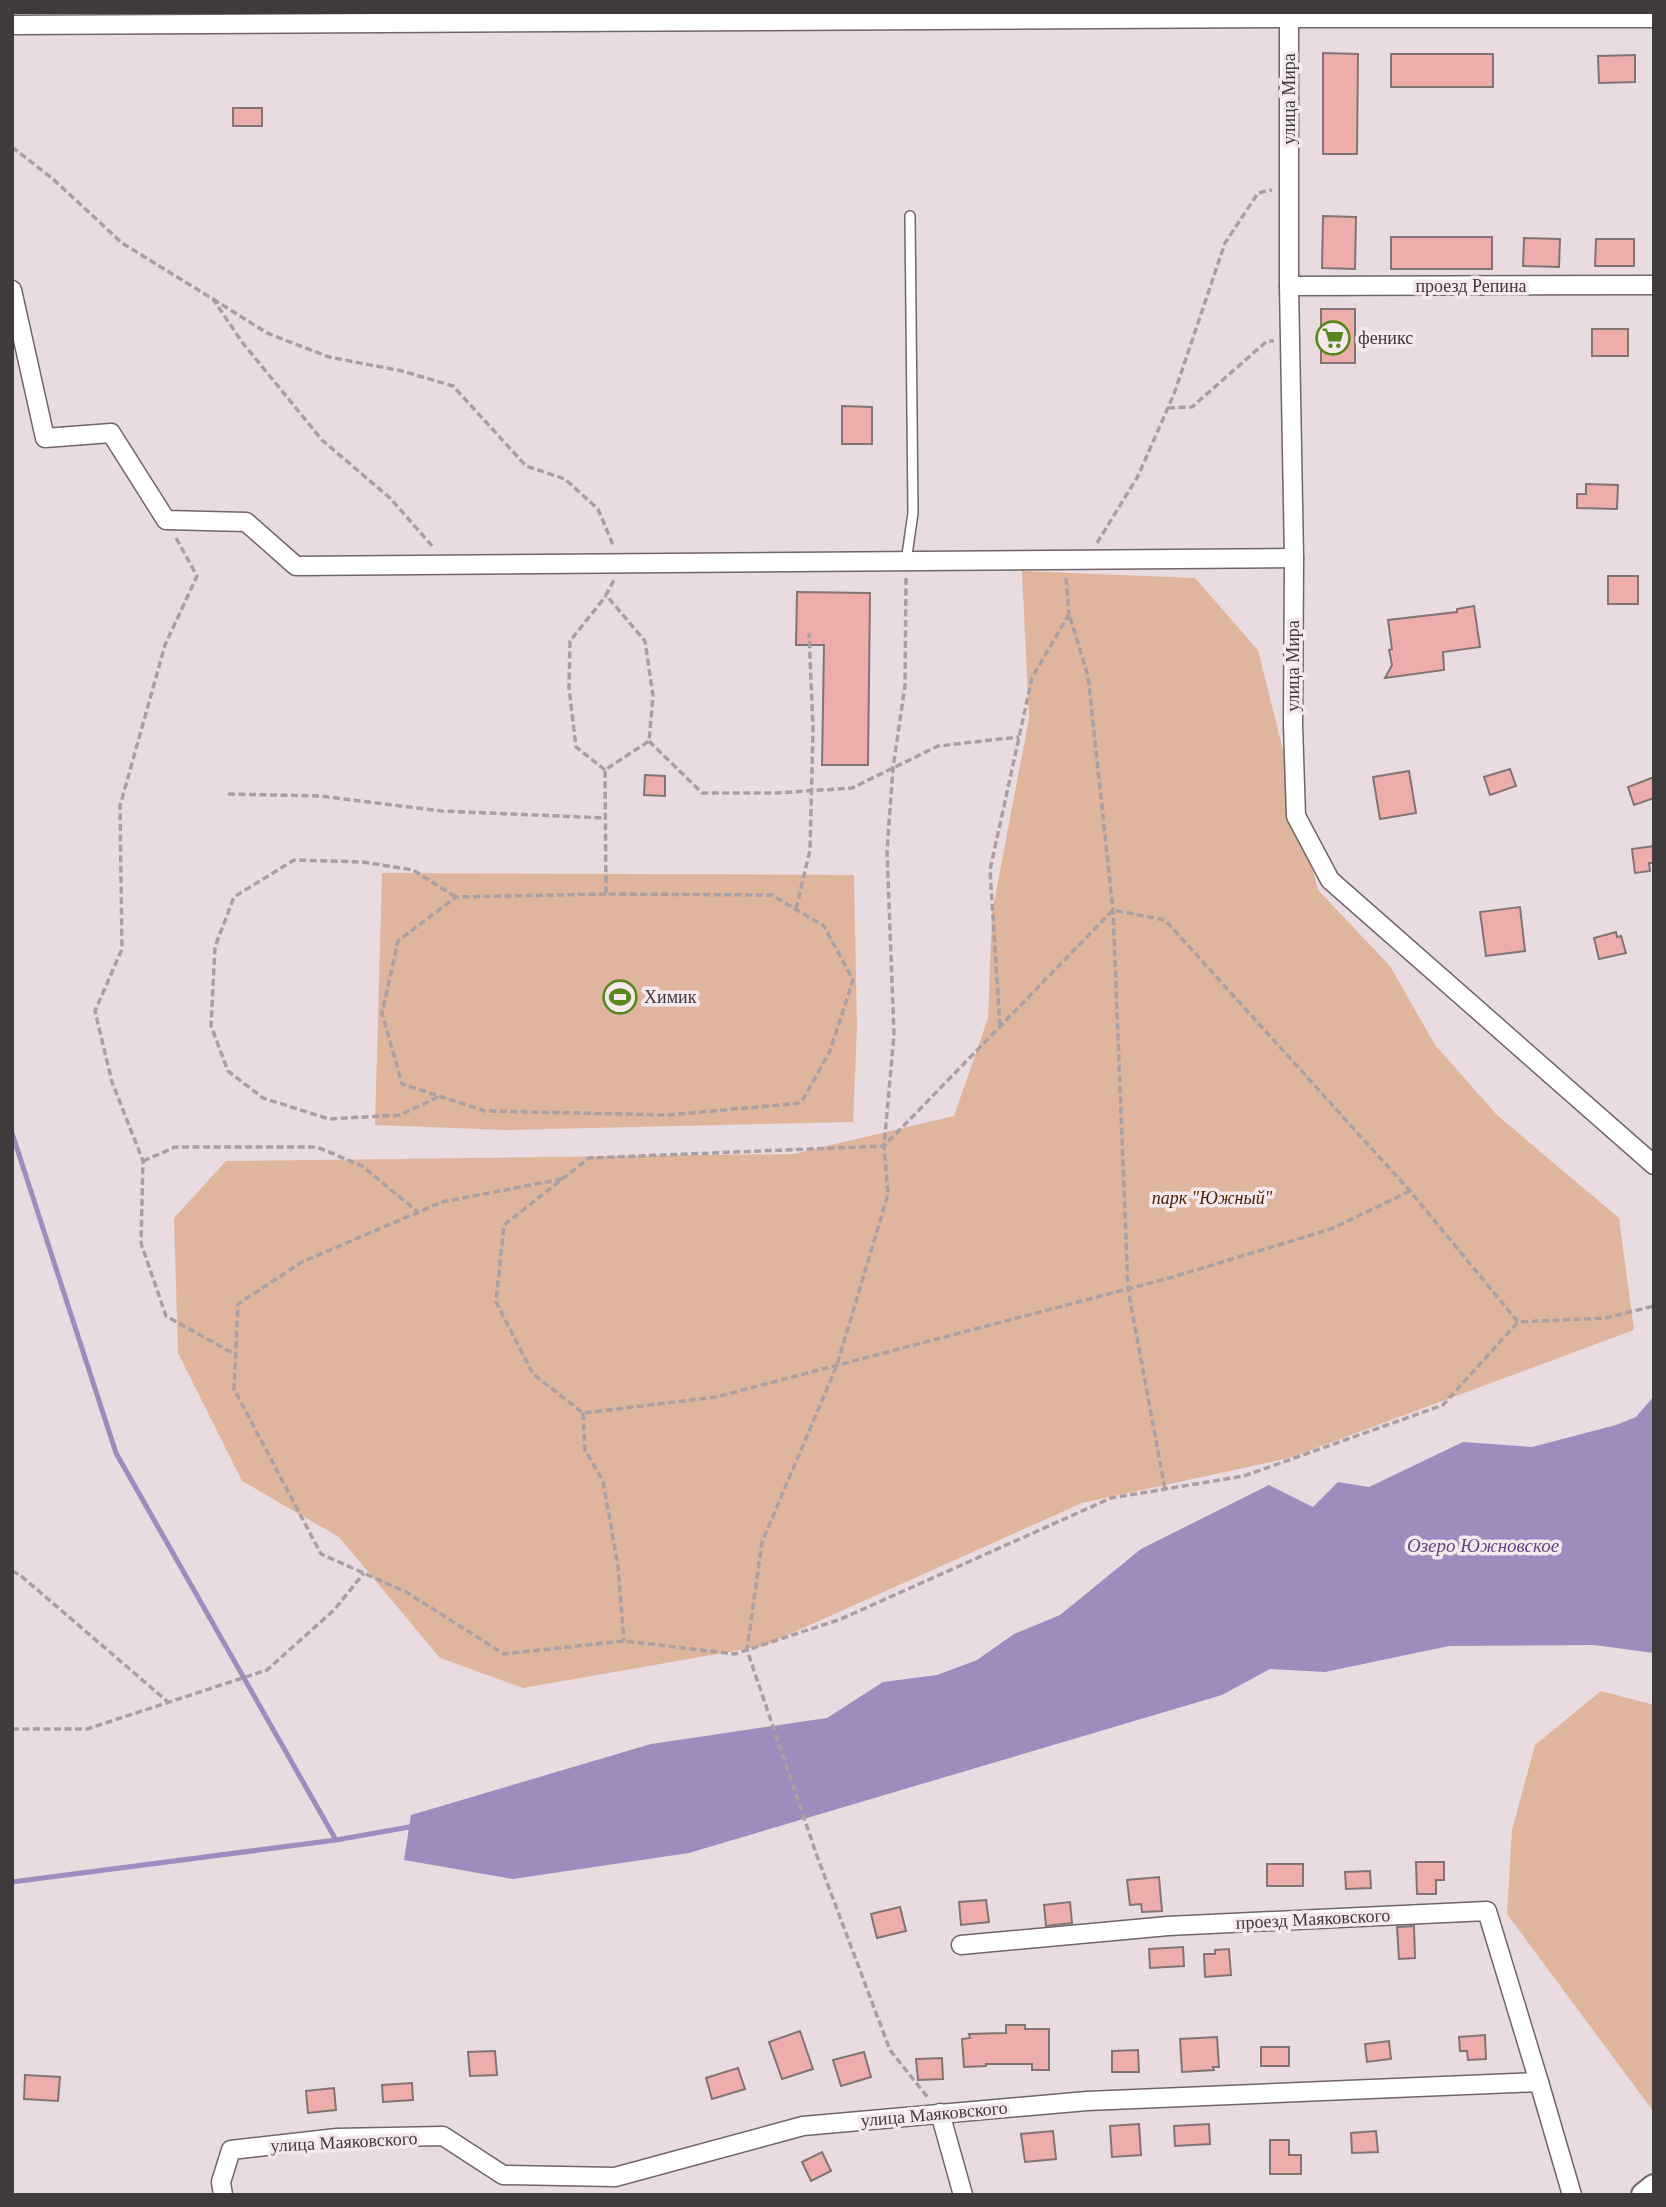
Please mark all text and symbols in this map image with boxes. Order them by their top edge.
street label: улица Мира [1279,53,1299,145]
street label: проезд Репина [1415,276,1527,296]
supermarket icon: феникс [1314,319,1352,357]
place label: феникс [1358,328,1413,348]
street label: улица Мира [1283,620,1303,712]
sports icon: Химик [601,978,639,1016]
place label: Химик [644,987,697,1007]
park label: парк "Южный" [1152,1188,1273,1208]
water label: Озеро Южновское [1407,1535,1559,1556]
street label: проезд Маяковского [1235,1905,1391,1933]
street label: улица Маяковского [860,2098,1008,2130]
street label: улица Маяковского [270,2128,418,2156]

